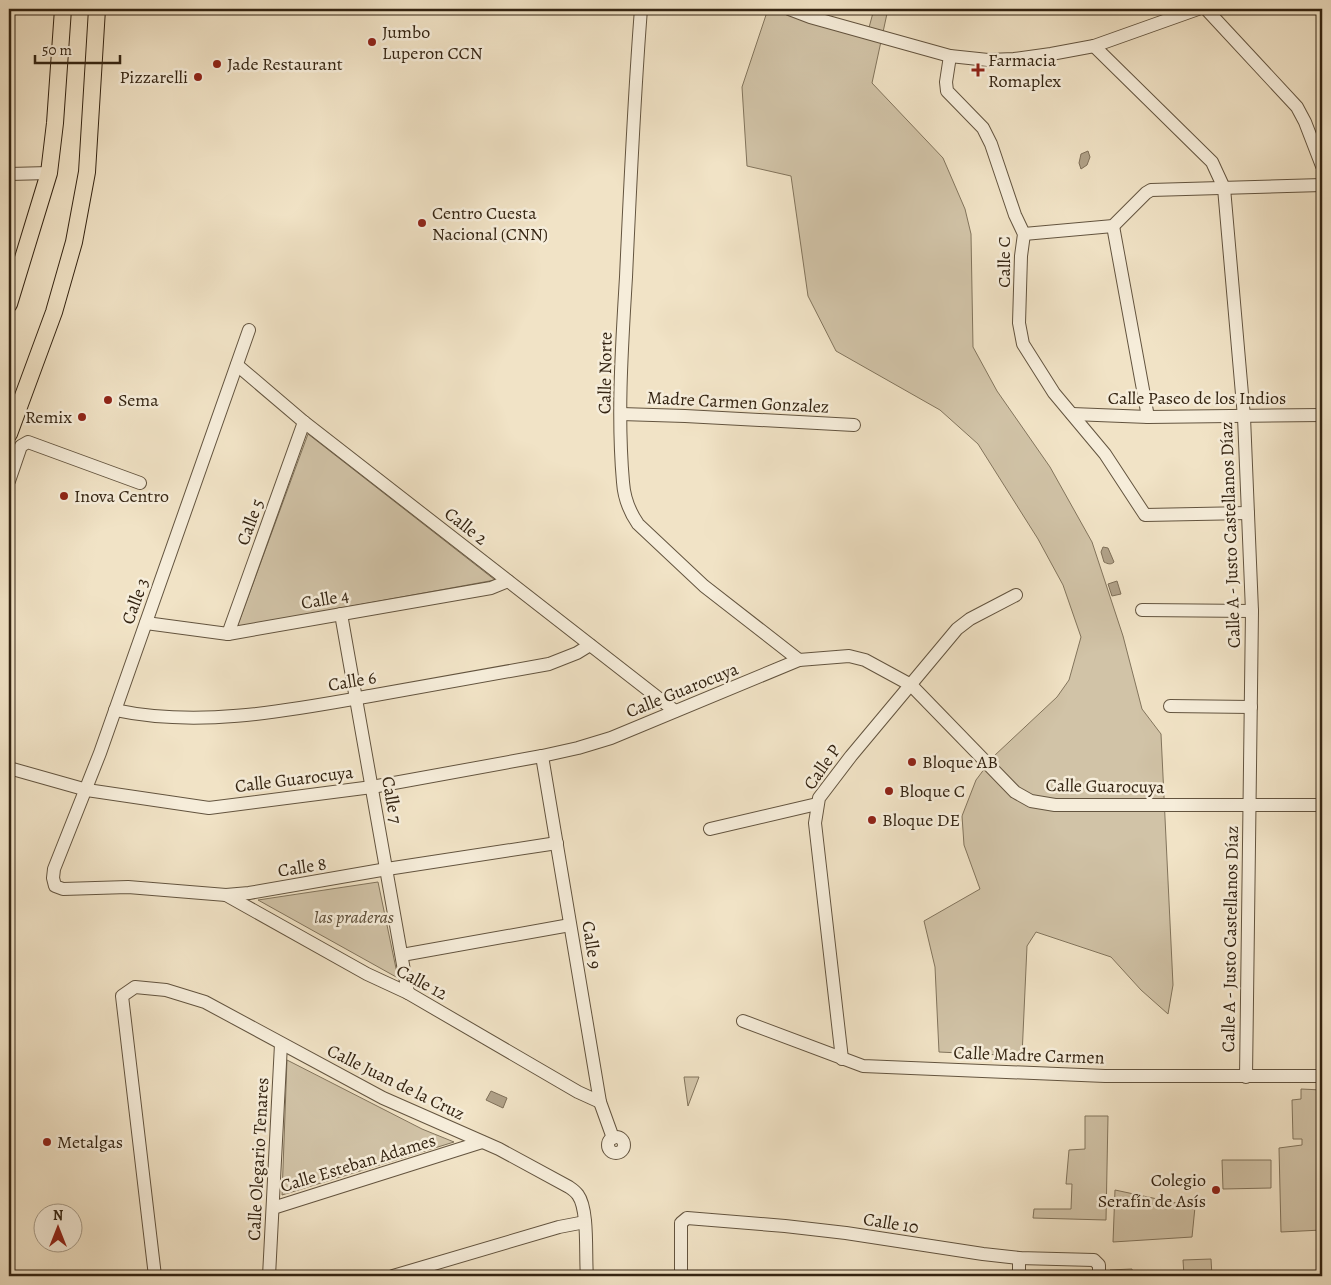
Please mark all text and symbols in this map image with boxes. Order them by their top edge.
place label: Jumbo Luperon CCN [382,20,483,65]
scale bar [35,32,120,64]
marker: Jumbo Luperon CCN [366,36,378,48]
text: 50 m [42,40,72,60]
place label: Farmacia Romaplex [988,48,1061,93]
place label: Jade Restaurant [227,52,343,76]
marker: Jade Restaurant [211,58,223,70]
marker: Farmacia Romaplex [972,64,984,76]
place label: Pizzarelli [120,65,188,89]
marker: Pizzarelli [192,71,204,83]
place label: Centro Cuesta Nacional (CNN) [432,201,548,246]
marker: Centro Cuesta Nacional (CNN) [416,217,428,229]
street label: Calle C [992,236,1016,288]
street label: Calle Norte [592,332,618,414]
street label: Madre Carmen Gonzalez [646,385,830,419]
street label: Calle Paseo de los Indios [1108,386,1286,410]
place label: Sema [118,388,159,412]
marker: Sema [102,394,114,406]
place label: Remix [25,405,72,429]
marker: Remix [76,411,88,423]
street label: Calle A - Justo Castellanos Díaz [1214,421,1246,649]
place label: Inova Centro [74,484,169,508]
marker: Inova Centro [58,490,70,502]
street label: Calle 5 [231,495,269,549]
street label: Calle 2 [439,502,493,551]
street label: Calle 3 [116,575,154,627]
street label: Calle 4 [299,583,351,615]
street label: Calle Guarocuya [622,656,742,723]
street label: Calle 6 [326,665,378,697]
street label: Calle P [798,740,846,794]
place label: Bloque AB [922,750,998,774]
marker: Bloque AB [906,756,918,768]
street label: Calle Guarocuya [233,760,355,798]
street label: Calle Guarocuya [1045,773,1165,799]
street label: Calle 7 [376,774,408,826]
place label: Bloque C [899,779,965,803]
marker: Bloque C [883,785,895,797]
place label: Bloque DE [882,808,960,832]
marker: Bloque DE [866,814,878,826]
street label: Calle A - Justo Castellanos Díaz [1216,825,1244,1053]
street label: Calle 8 [276,851,328,883]
park label: las praderas [314,905,394,929]
street label: Calle 9 [576,919,608,971]
street label: Calle 12 [392,959,452,1006]
street label: Calle Juan de la Cruz [323,1038,469,1126]
street label: Calle Madre Carmen [953,1040,1105,1070]
street label: Calle Olegario Tenares [242,1077,274,1241]
street label: Calle Esteban Adames [277,1128,439,1198]
place label: Metalgas [57,1130,123,1154]
marker: Metalgas [41,1136,53,1148]
place label: Colegio Serafín de Asís [1098,1168,1206,1213]
marker: Colegio Serafín de Asís [1210,1184,1222,1196]
north arrow [32,1202,82,1252]
text: N [53,1206,63,1225]
street label: Calle 10 [862,1207,920,1239]

